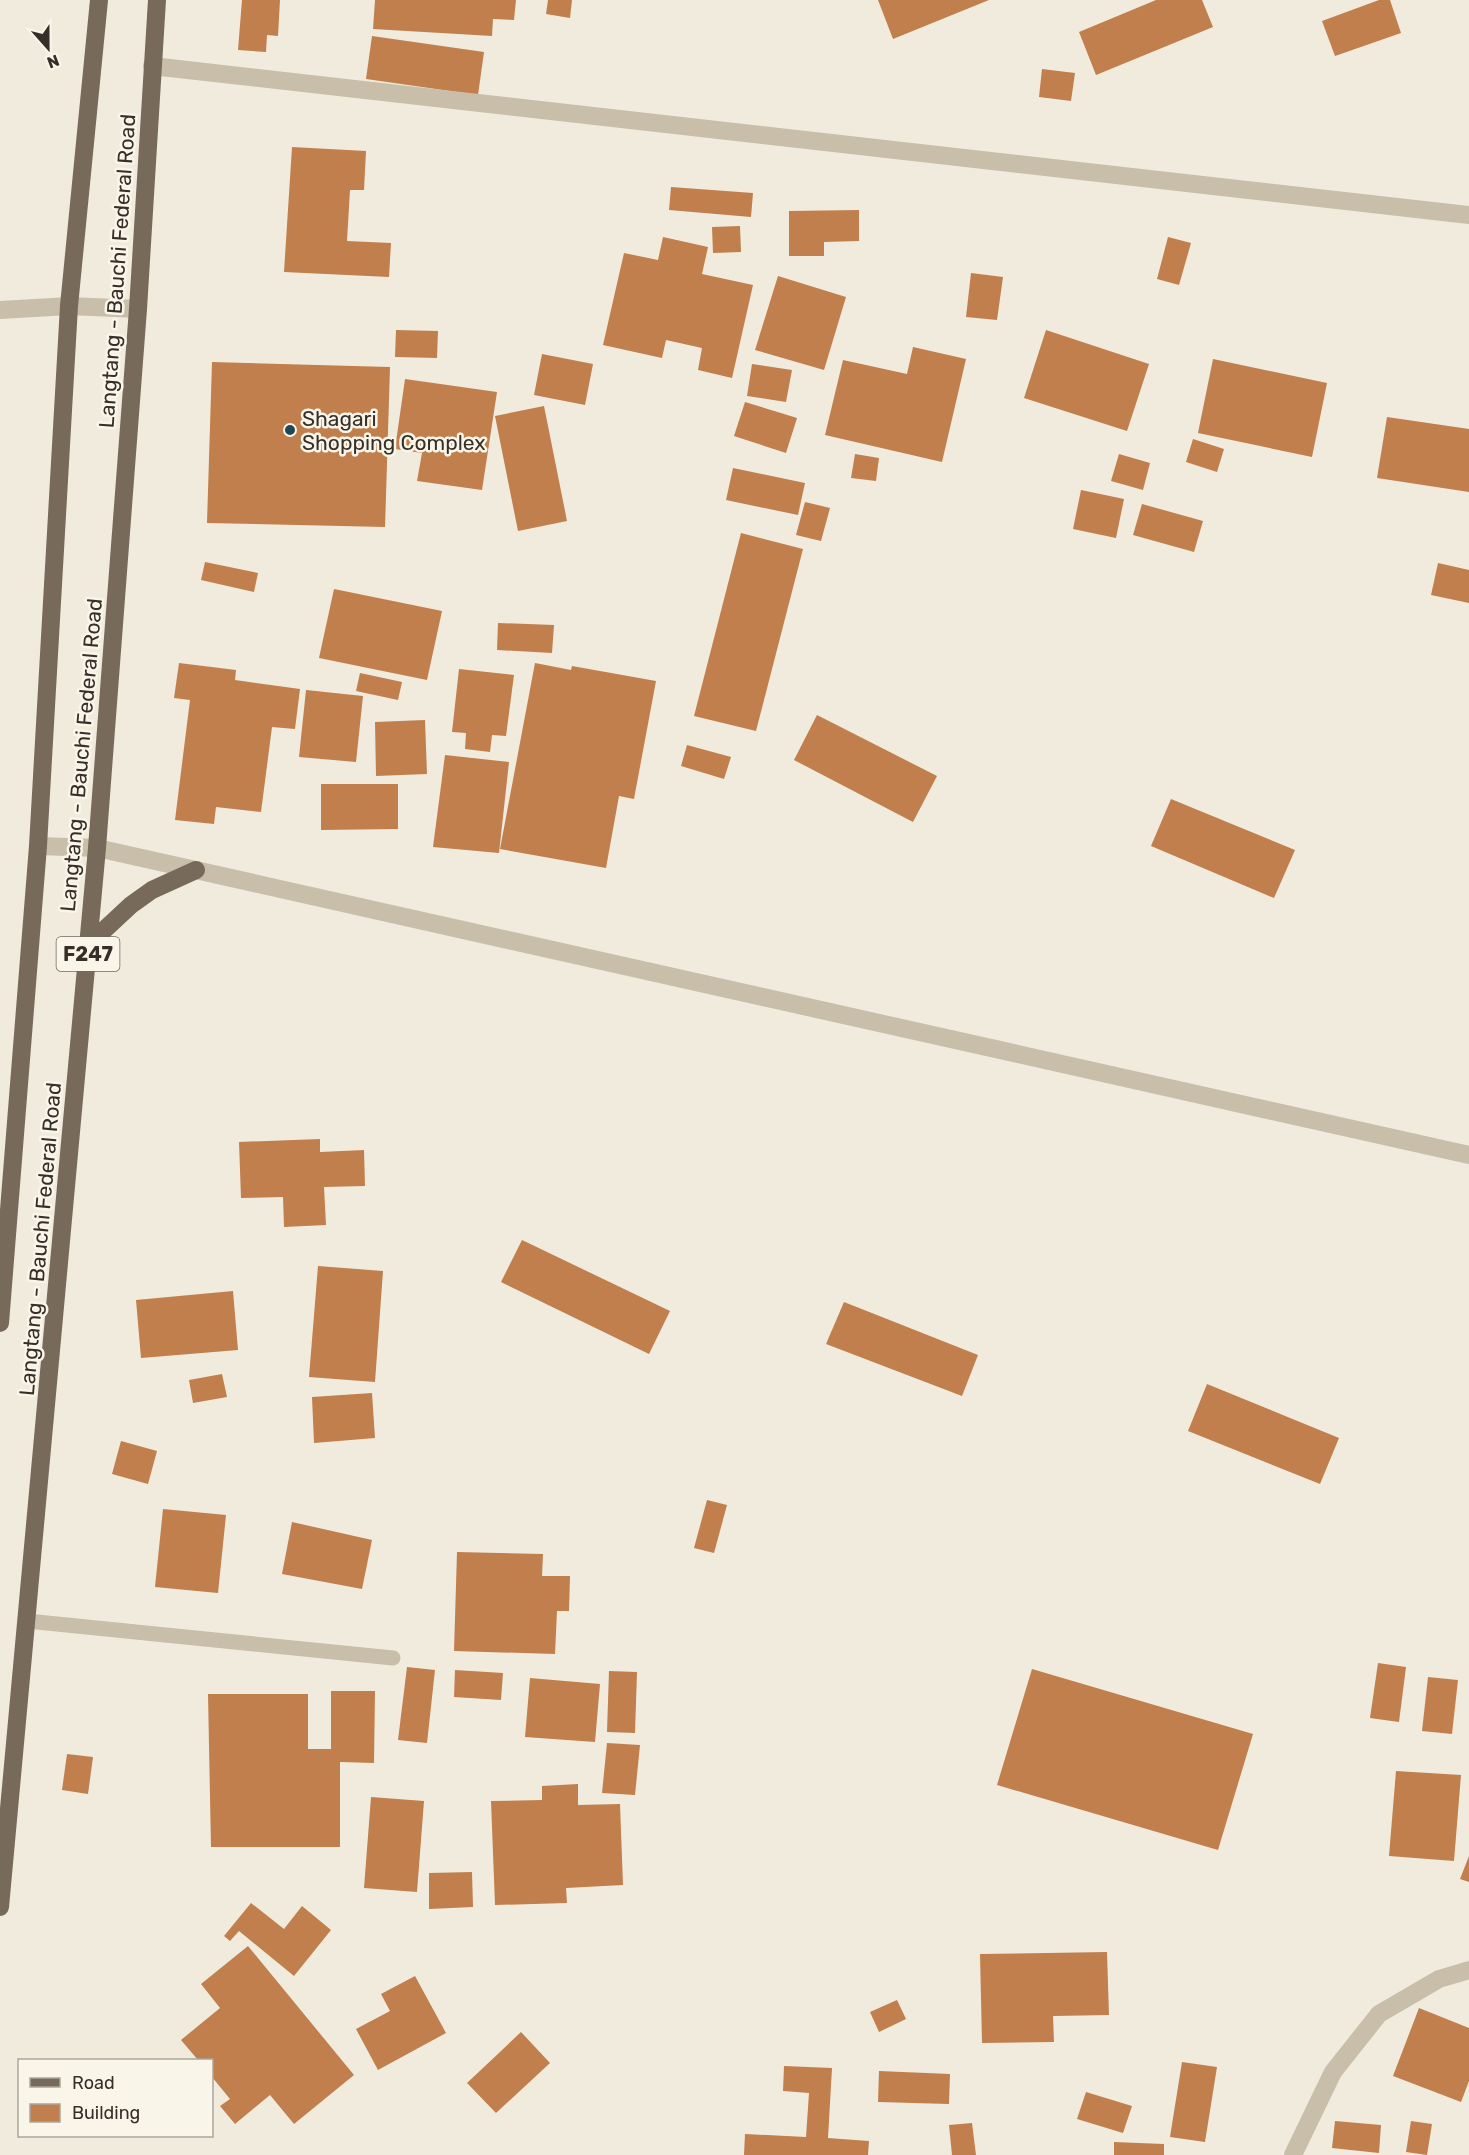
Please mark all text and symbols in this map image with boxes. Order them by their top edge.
north arrow [18,18,78,78]
text: N [44,51,62,72]
street label: Langtang - Bauchi Federal Road [94,113,140,429]
place label: Shagari Shopping Complex [302,406,486,455]
marker: Shagari Shopping Complex [283,423,297,437]
street label: Langtang - Bauchi Federal Road [55,597,107,913]
road number: F247 [56,937,119,971]
street label: Langtang - Bauchi Federal Road [14,1081,66,1397]
legend [18,2059,213,2137]
text: Road [72,2072,115,2094]
text: Building [72,2102,140,2124]

